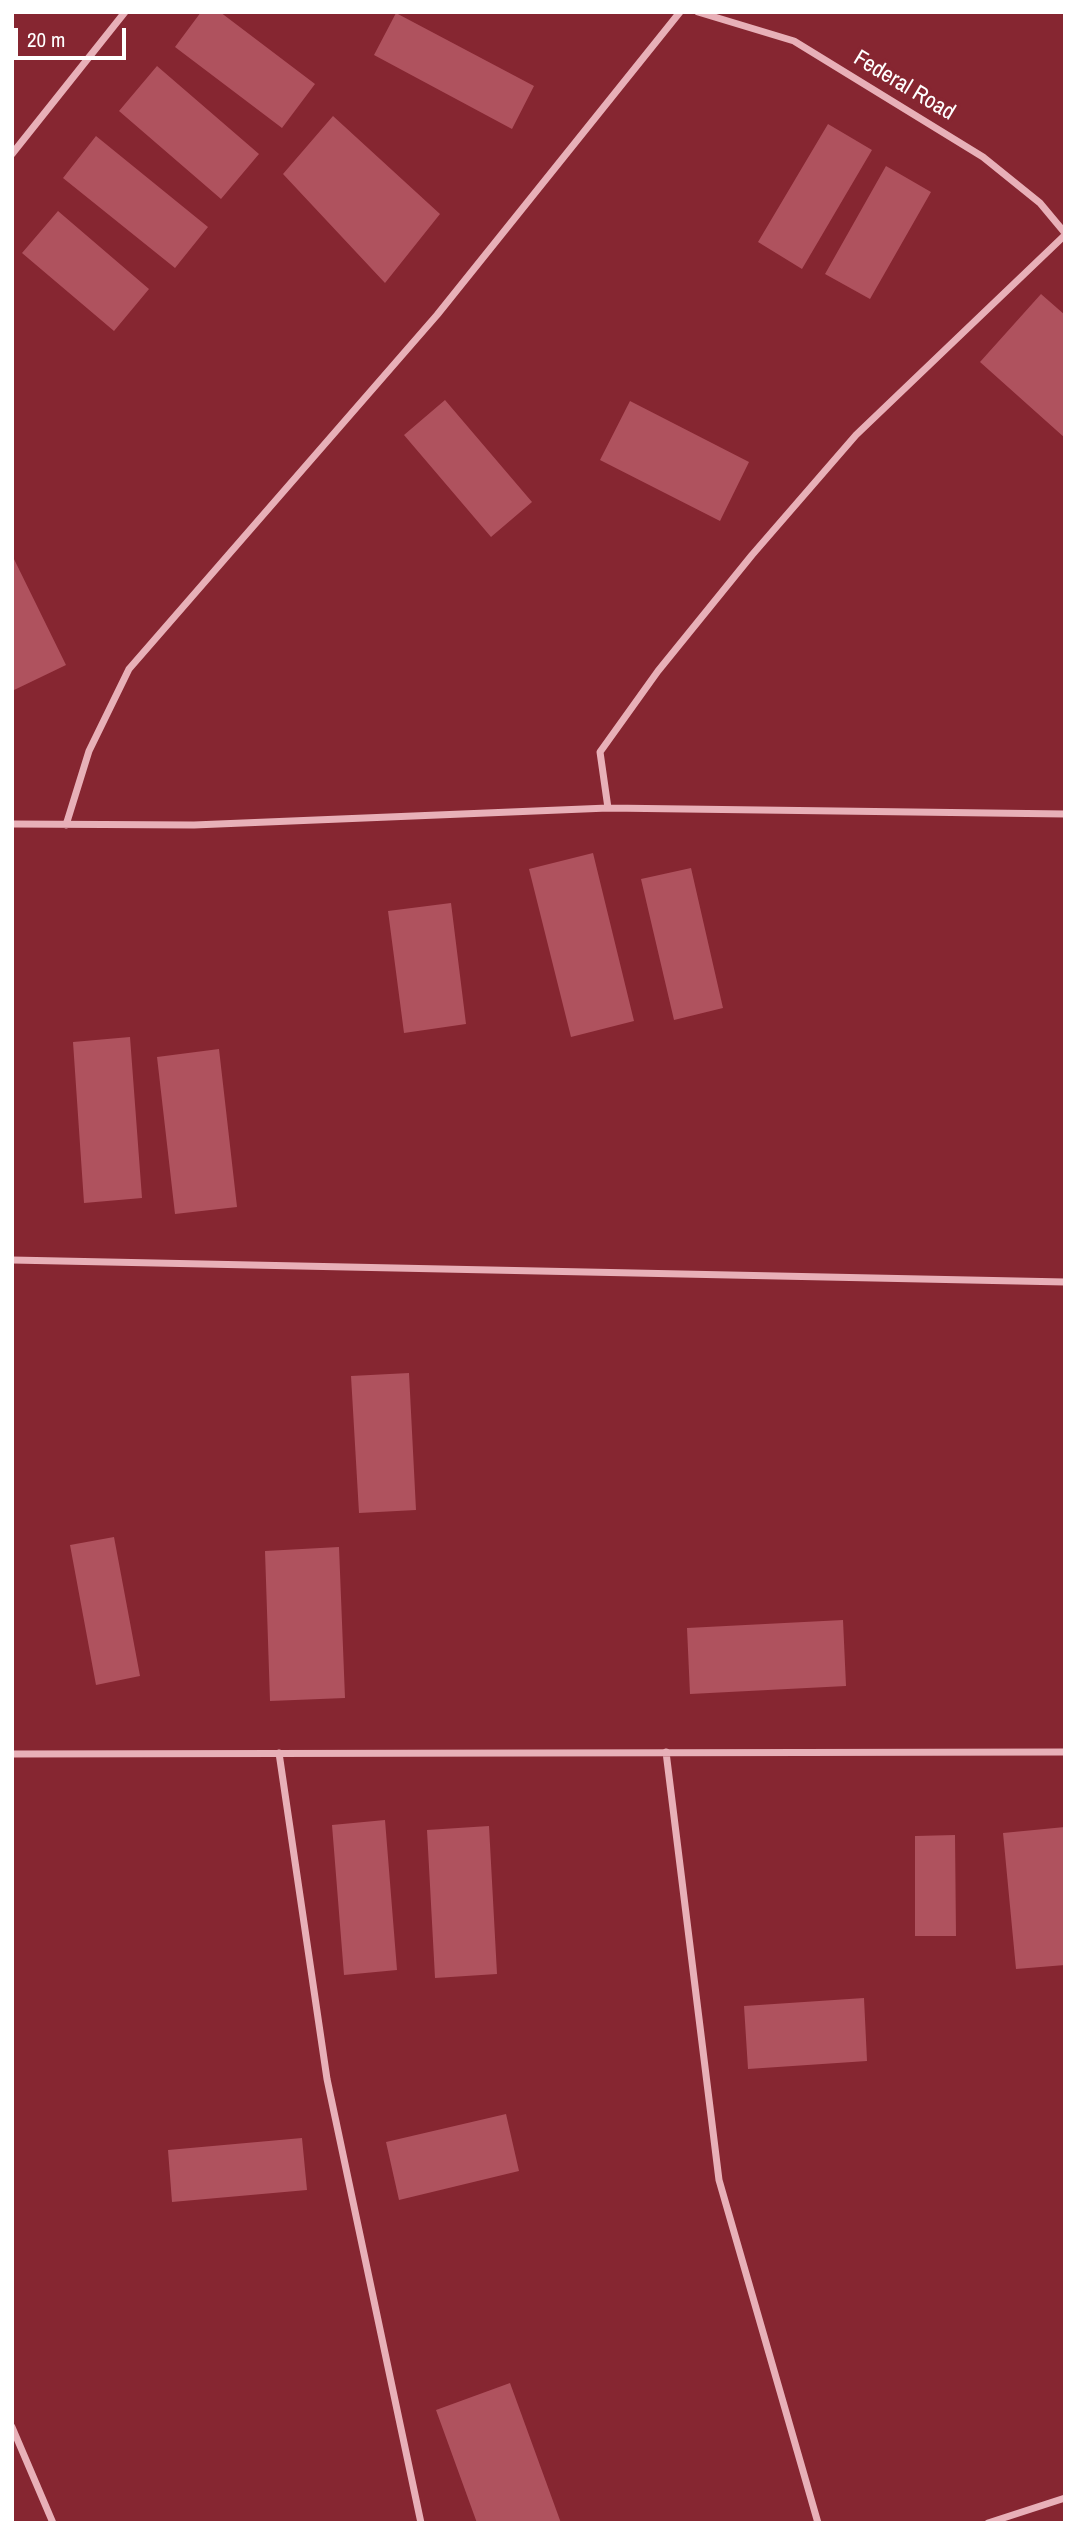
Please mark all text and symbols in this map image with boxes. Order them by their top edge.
scale bar [18,14,130,58]
text: 20 m [27,25,65,54]
street label: Federal Road [848,45,960,127]

